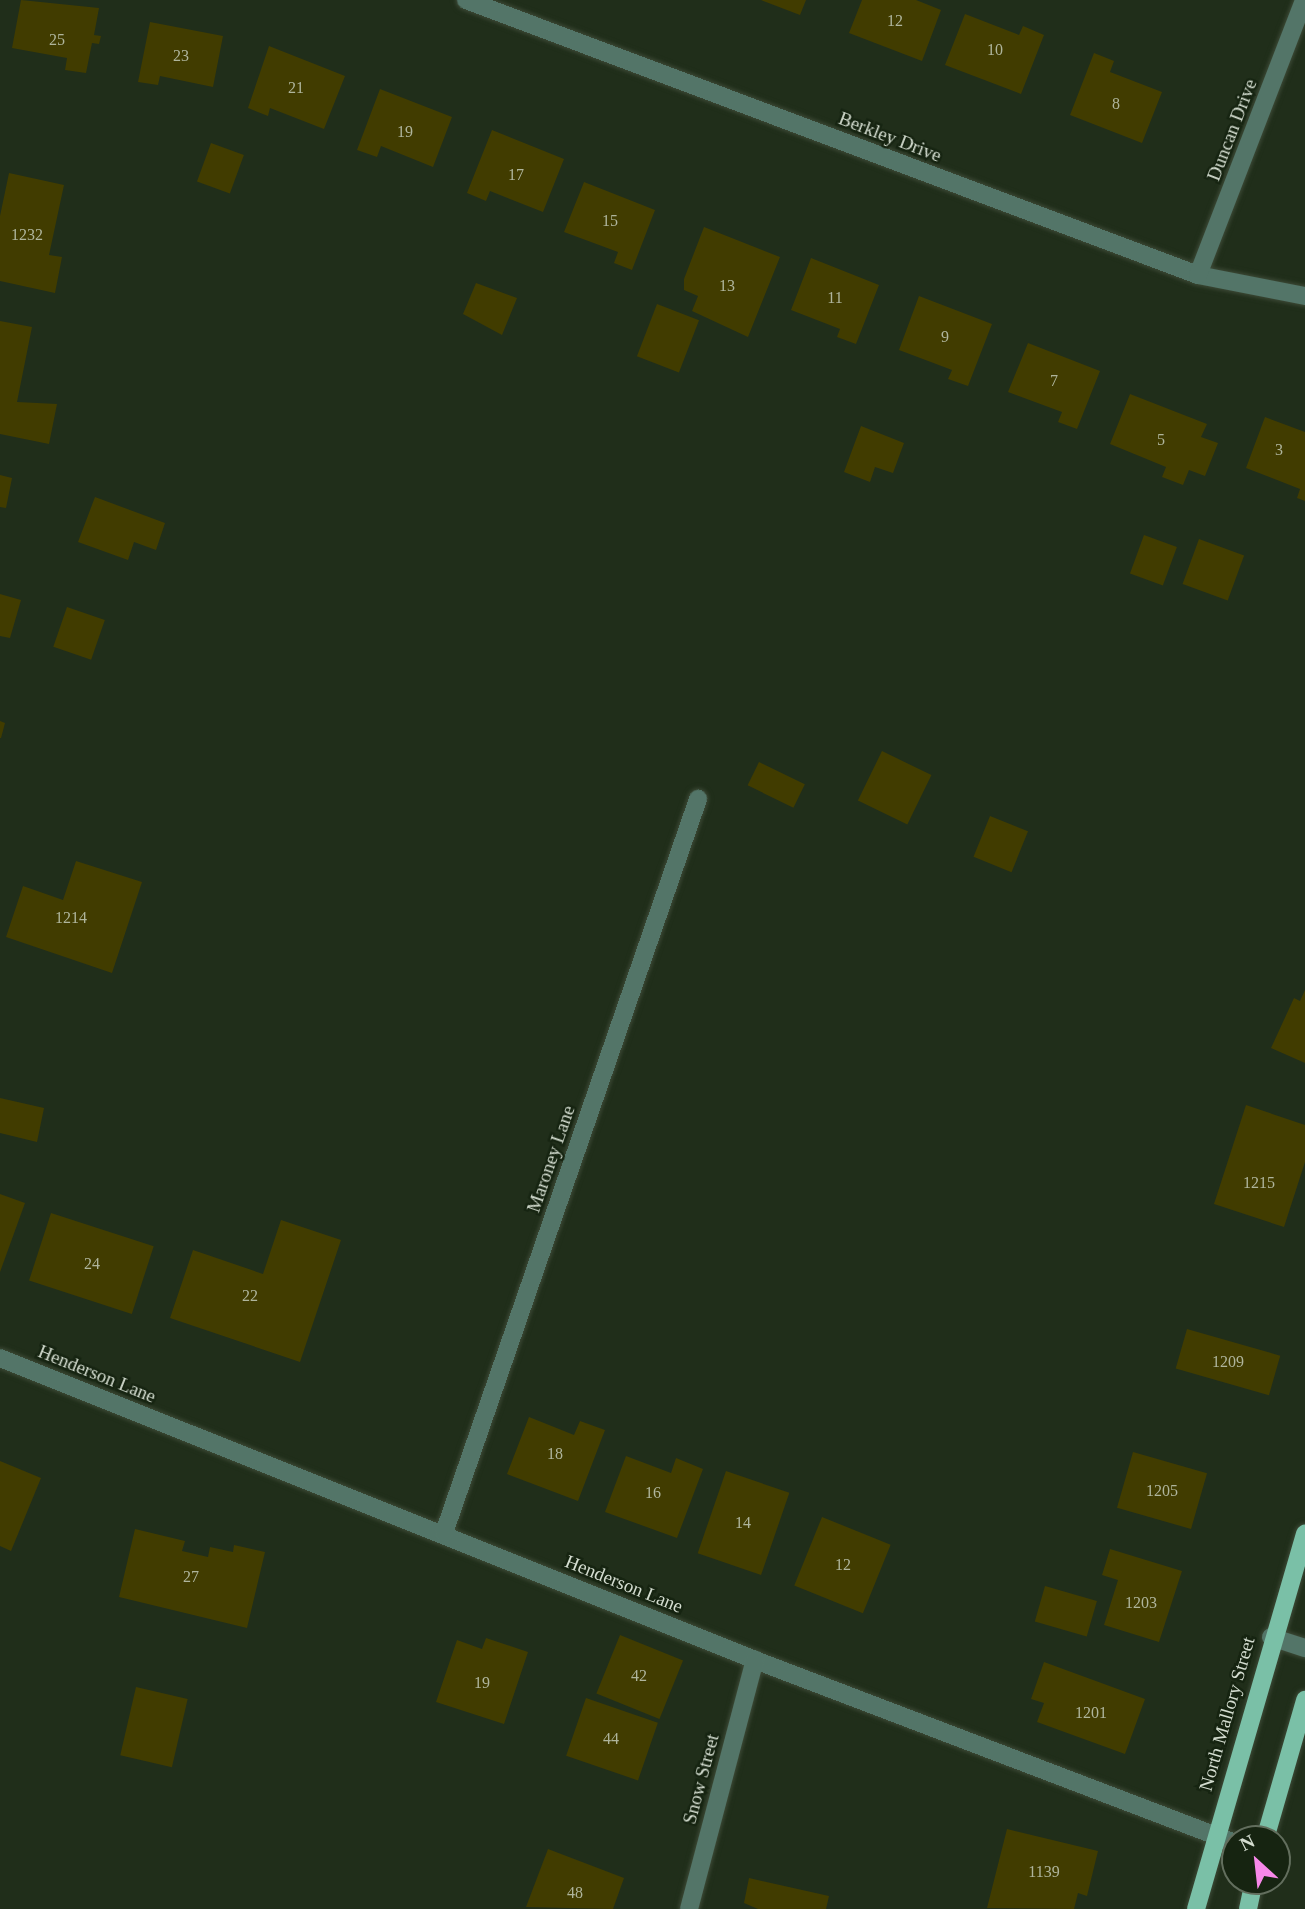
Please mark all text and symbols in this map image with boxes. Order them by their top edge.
house number: 12 [887,11,903,31]
house number: 25 [49,30,65,50]
house number: 10 [987,40,1003,60]
house number: 23 [173,46,189,66]
street label: Duncan Drive [1202,76,1262,184]
house number: 21 [288,78,304,98]
house number: 8 [1112,94,1120,114]
street label: Berkley Drive [835,107,945,167]
house number: 19 [397,122,413,142]
house number: 17 [508,165,524,185]
house number: 15 [602,211,618,231]
house number: 1232 [11,225,43,245]
house number: 13 [719,276,735,296]
house number: 11 [827,288,843,308]
house number: 9 [941,327,949,347]
house number: 7 [1050,371,1058,391]
house number: 5 [1157,430,1165,450]
house number: 3 [1275,440,1283,460]
house number: 1214 [55,908,87,928]
street label: Maroney Lane [522,1103,580,1215]
house number: 1215 [1243,1173,1275,1193]
house number: 24 [84,1254,100,1274]
house number: 22 [242,1286,258,1306]
street label: Henderson Lane [35,1340,159,1408]
house number: 1209 [1212,1352,1244,1372]
house number: 18 [547,1444,563,1464]
house number: 1205 [1146,1481,1178,1501]
house number: 16 [645,1483,661,1503]
house number: 14 [735,1513,751,1533]
street label: Henderson Lane [562,1550,686,1618]
house number: 12 [835,1555,851,1575]
house number: 27 [183,1567,199,1587]
house number: 1203 [1125,1593,1157,1613]
street label: North Mallory Street [1194,1634,1260,1794]
house number: 42 [631,1666,647,1686]
house number: 19 [474,1673,490,1693]
house number: 1201 [1075,1703,1107,1723]
house number: 44 [603,1729,619,1749]
street label: Snow Street [678,1731,724,1827]
north arrow [1221,1825,1291,1895]
text: N [1236,1830,1258,1855]
house number: 1139 [1028,1862,1060,1882]
house number: 48 [567,1883,583,1903]

